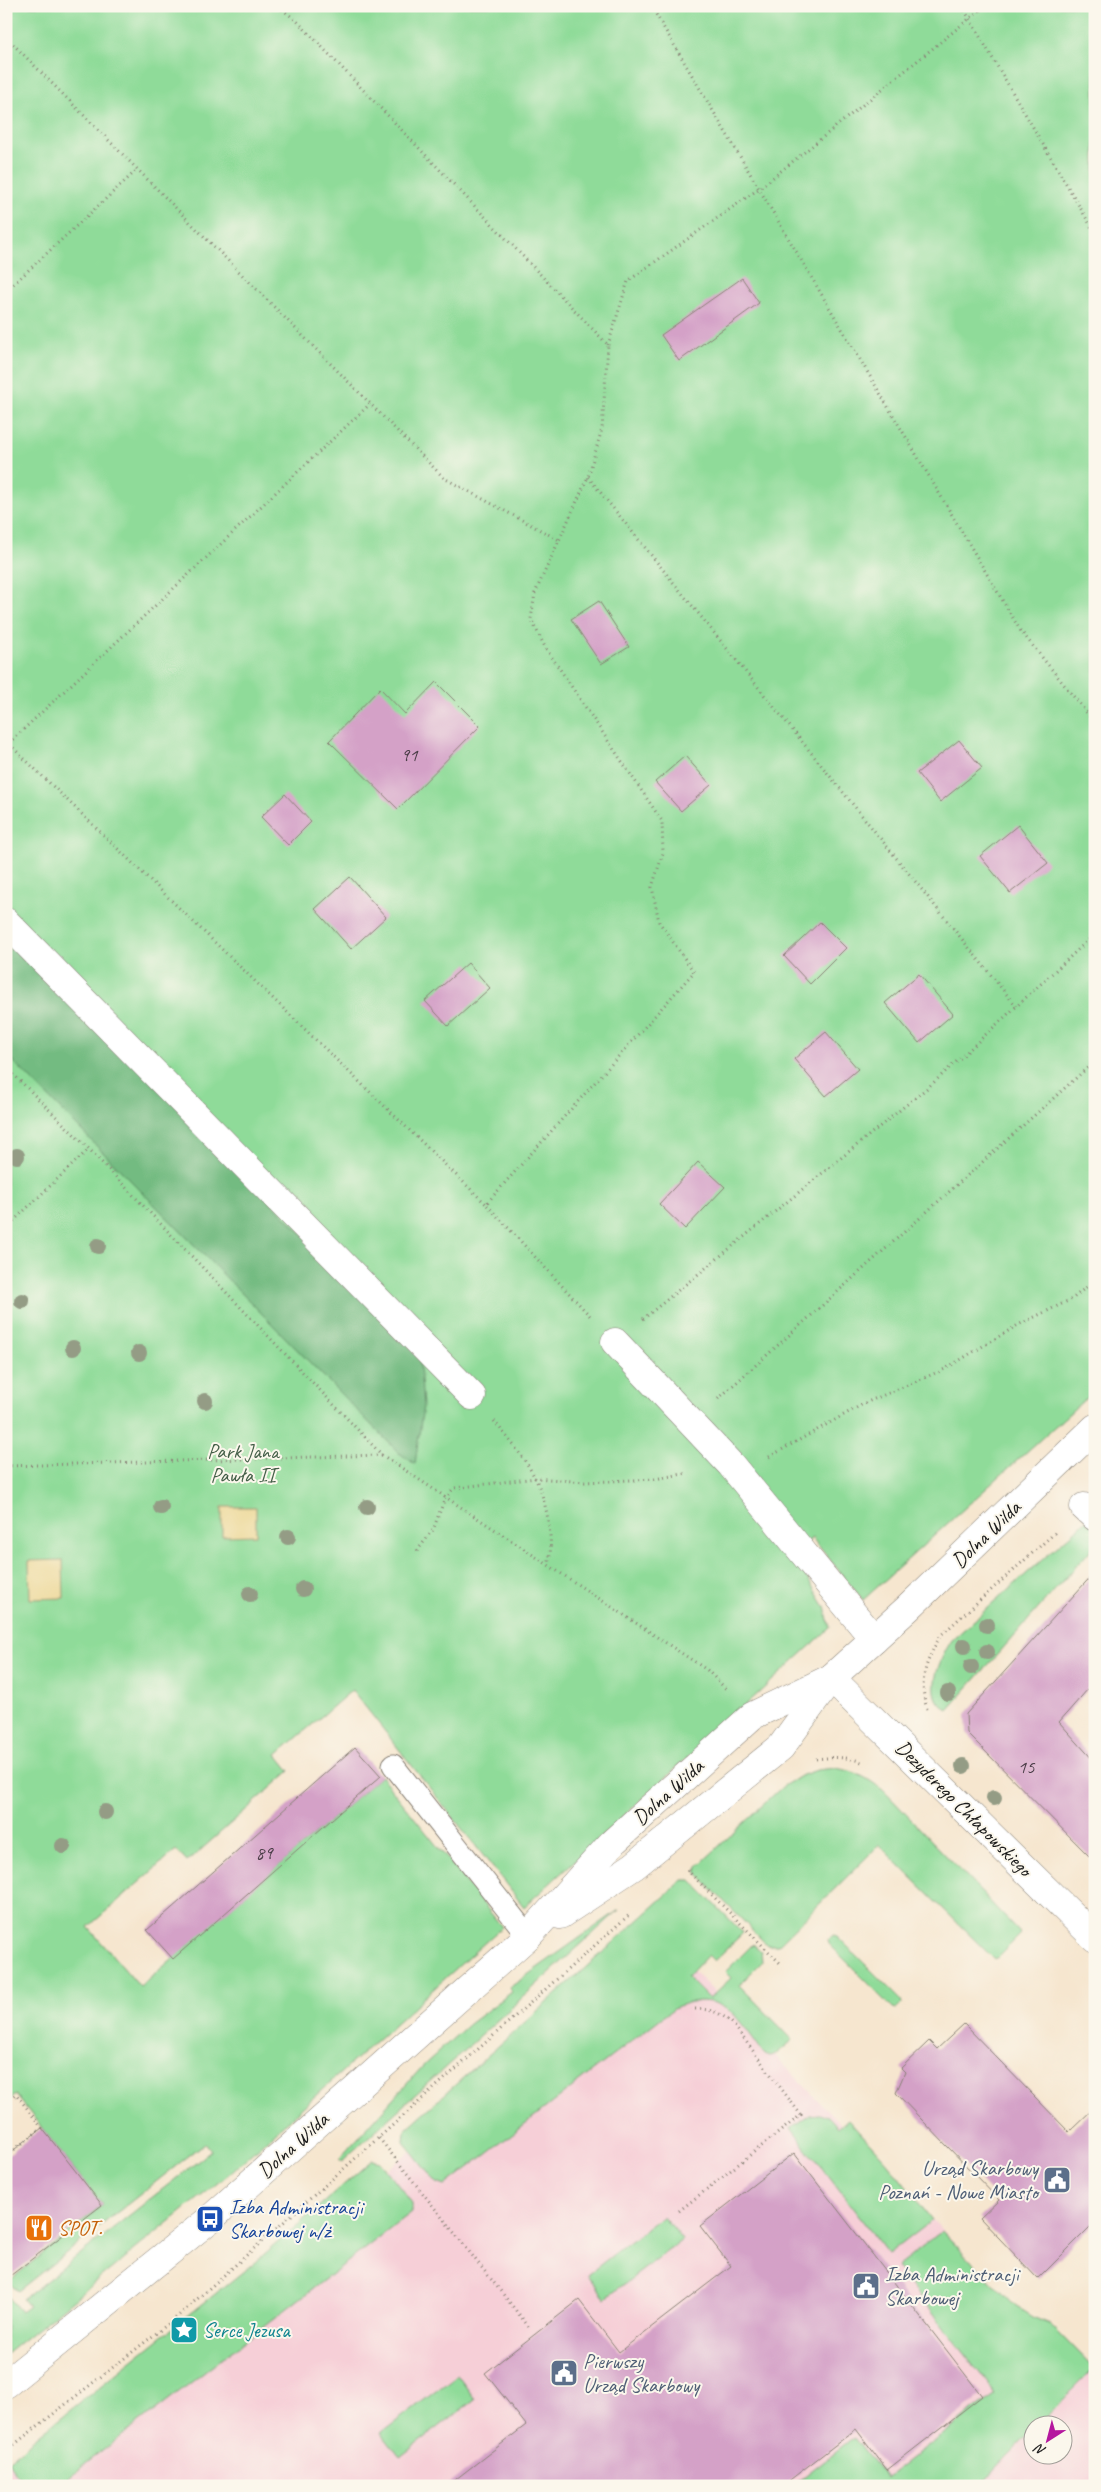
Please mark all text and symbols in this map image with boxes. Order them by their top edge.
house number: 91 [400,743,419,767]
park label: Park Jana Pawła II [207,1438,281,1488]
street label: Dolna Wilda [946,1493,1027,1573]
street label: Dezyderego Chłapowskiego [890,1734,1039,1883]
street label: Dolna Wilda [627,1752,710,1831]
house number: 15 [1017,1755,1036,1779]
house number: 89 [255,1841,274,1865]
street label: Dolna Wilda [252,2105,335,2184]
place label: Urząd Skarbowy Poznań - Nowe Miasto [878,2155,1041,2205]
public building icon: Urząd Skarbowy Poznań - Nowe Miasto [1042,2165,1072,2195]
place label: Izba Administracji Skarbowej n/ż [229,2194,366,2244]
bus stop icon: Izba Administracji Skarbowej n/ż [195,2204,225,2234]
restaurant icon: SPOT. [24,2213,54,2243]
place label: SPOT. [58,2215,103,2241]
place label: Izba Administracji Skarbowej [885,2261,1022,2311]
public building icon: Izba Administracji Skarbowej [851,2271,881,2301]
place icon: Serce Jezusa [169,2315,199,2345]
place label: Serce Jezusa [203,2317,291,2343]
place label: Pierwszy Urząd Skarbowy [583,2348,701,2398]
public building icon: Pierwszy Urząd Skarbowy [549,2358,579,2388]
north arrow [1024,2414,1074,2464]
text: N [1030,2439,1049,2460]

